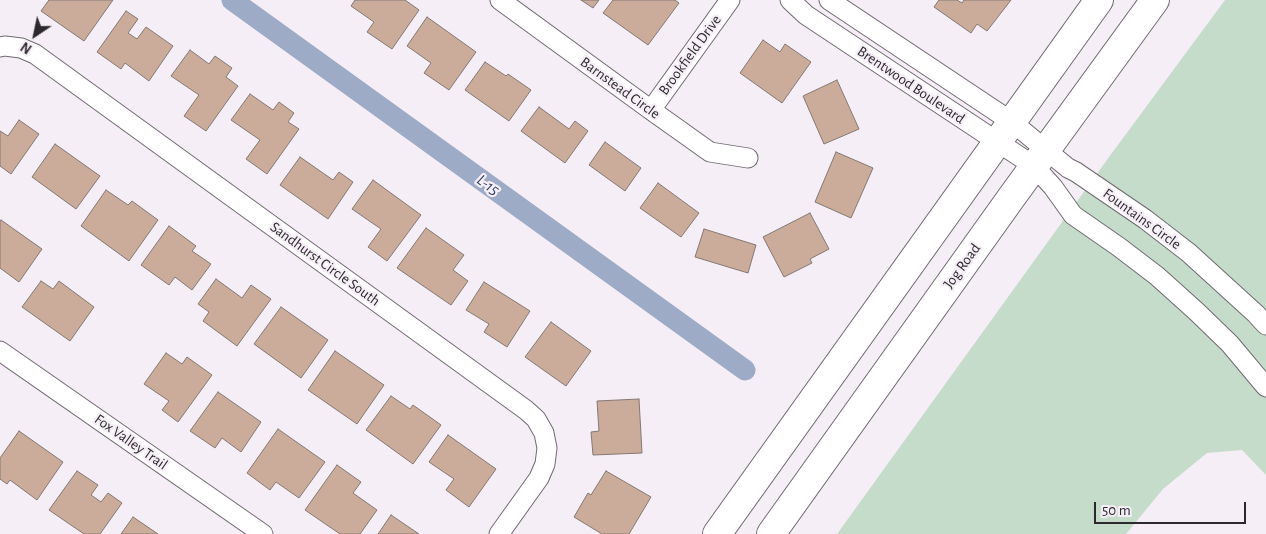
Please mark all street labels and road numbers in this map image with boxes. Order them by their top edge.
street label: Brookfield Drive [655,11,725,99]
street label: Brentwood Boulevard [854,42,968,128]
street label: Barnstead Circle [577,53,663,123]
street label: Fountains Circle [1099,185,1185,253]
street label: Sandhurst Circle South [267,218,383,310]
street label: Jog Road [940,240,984,292]
street label: Fox Valley Trail [91,410,171,474]

